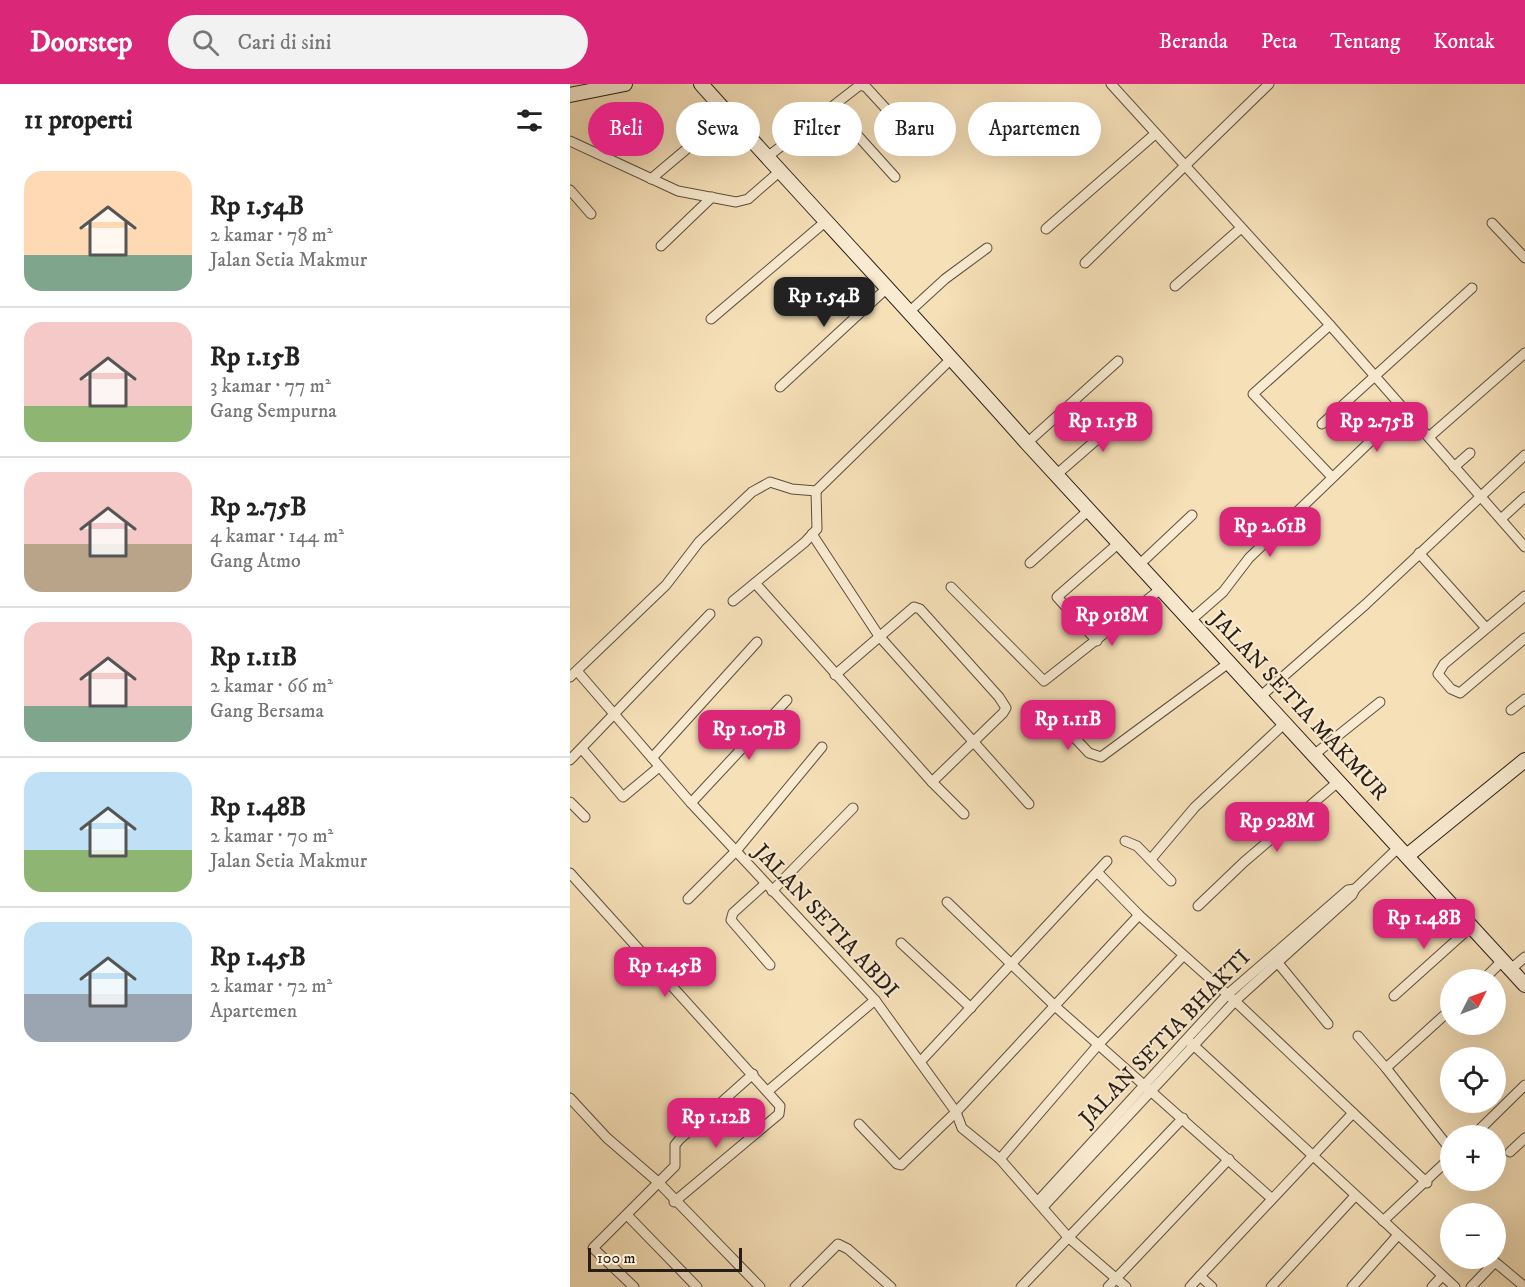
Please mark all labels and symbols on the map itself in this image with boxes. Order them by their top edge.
pin: Rp 1.54B [762,277,886,328]
pin: Rp 1.15B [1041,402,1165,453]
pin: Rp 2.75B [1315,402,1439,453]
pin: Rp 2.61B [1208,507,1332,558]
pin: Rp 918M [1057,596,1167,647]
street label: JALAN SETIA MAKMUR [1203,605,1394,806]
pin: Rp 1.11B [1006,700,1130,751]
pin: Rp 1.07B [687,710,811,761]
pin: Rp 928M [1222,802,1332,853]
street label: JALAN SETIA ABDI [747,837,904,1003]
pin: Rp 1.48B [1362,899,1486,950]
street label: JALAN SETIA BHAKTI [1073,944,1256,1133]
pin: Rp 1.45B [603,947,727,998]
north arrow [1440,969,1506,1035]
pin: Rp 1.12B [654,1098,778,1149]
scale bar [588,1245,742,1272]

